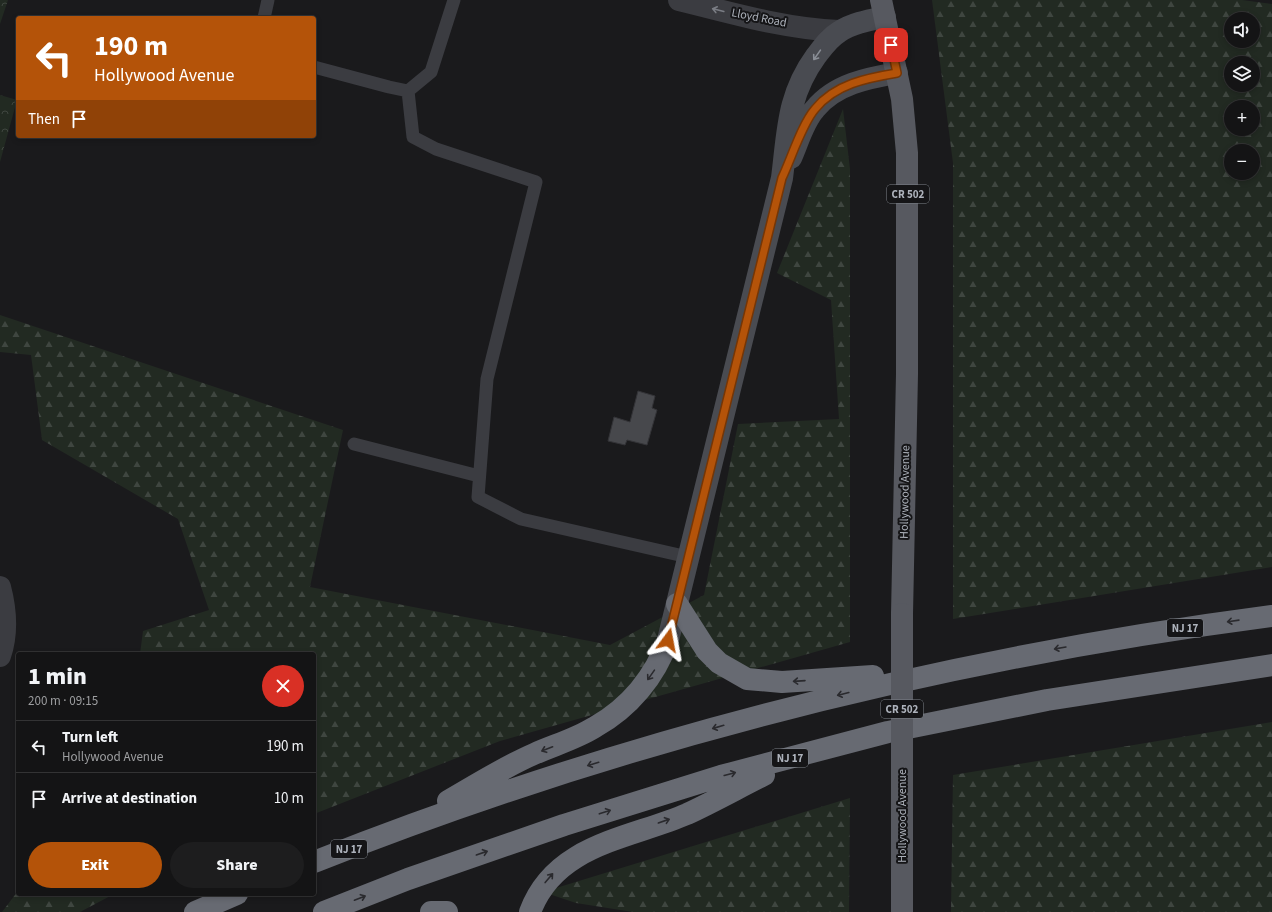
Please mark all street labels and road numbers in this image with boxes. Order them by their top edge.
street label: Lloyd Road [730,4,788,32]
road number: CR 502 [887,185,929,203]
street label: Hollywood Avenue [896,445,914,539]
road number: NJ 17 [1167,619,1203,637]
road number: CR 502 [881,700,923,718]
road number: NJ 17 [772,749,808,767]
street label: Hollywood Avenue [894,769,911,863]
road number: NJ 17 [331,840,367,858]

